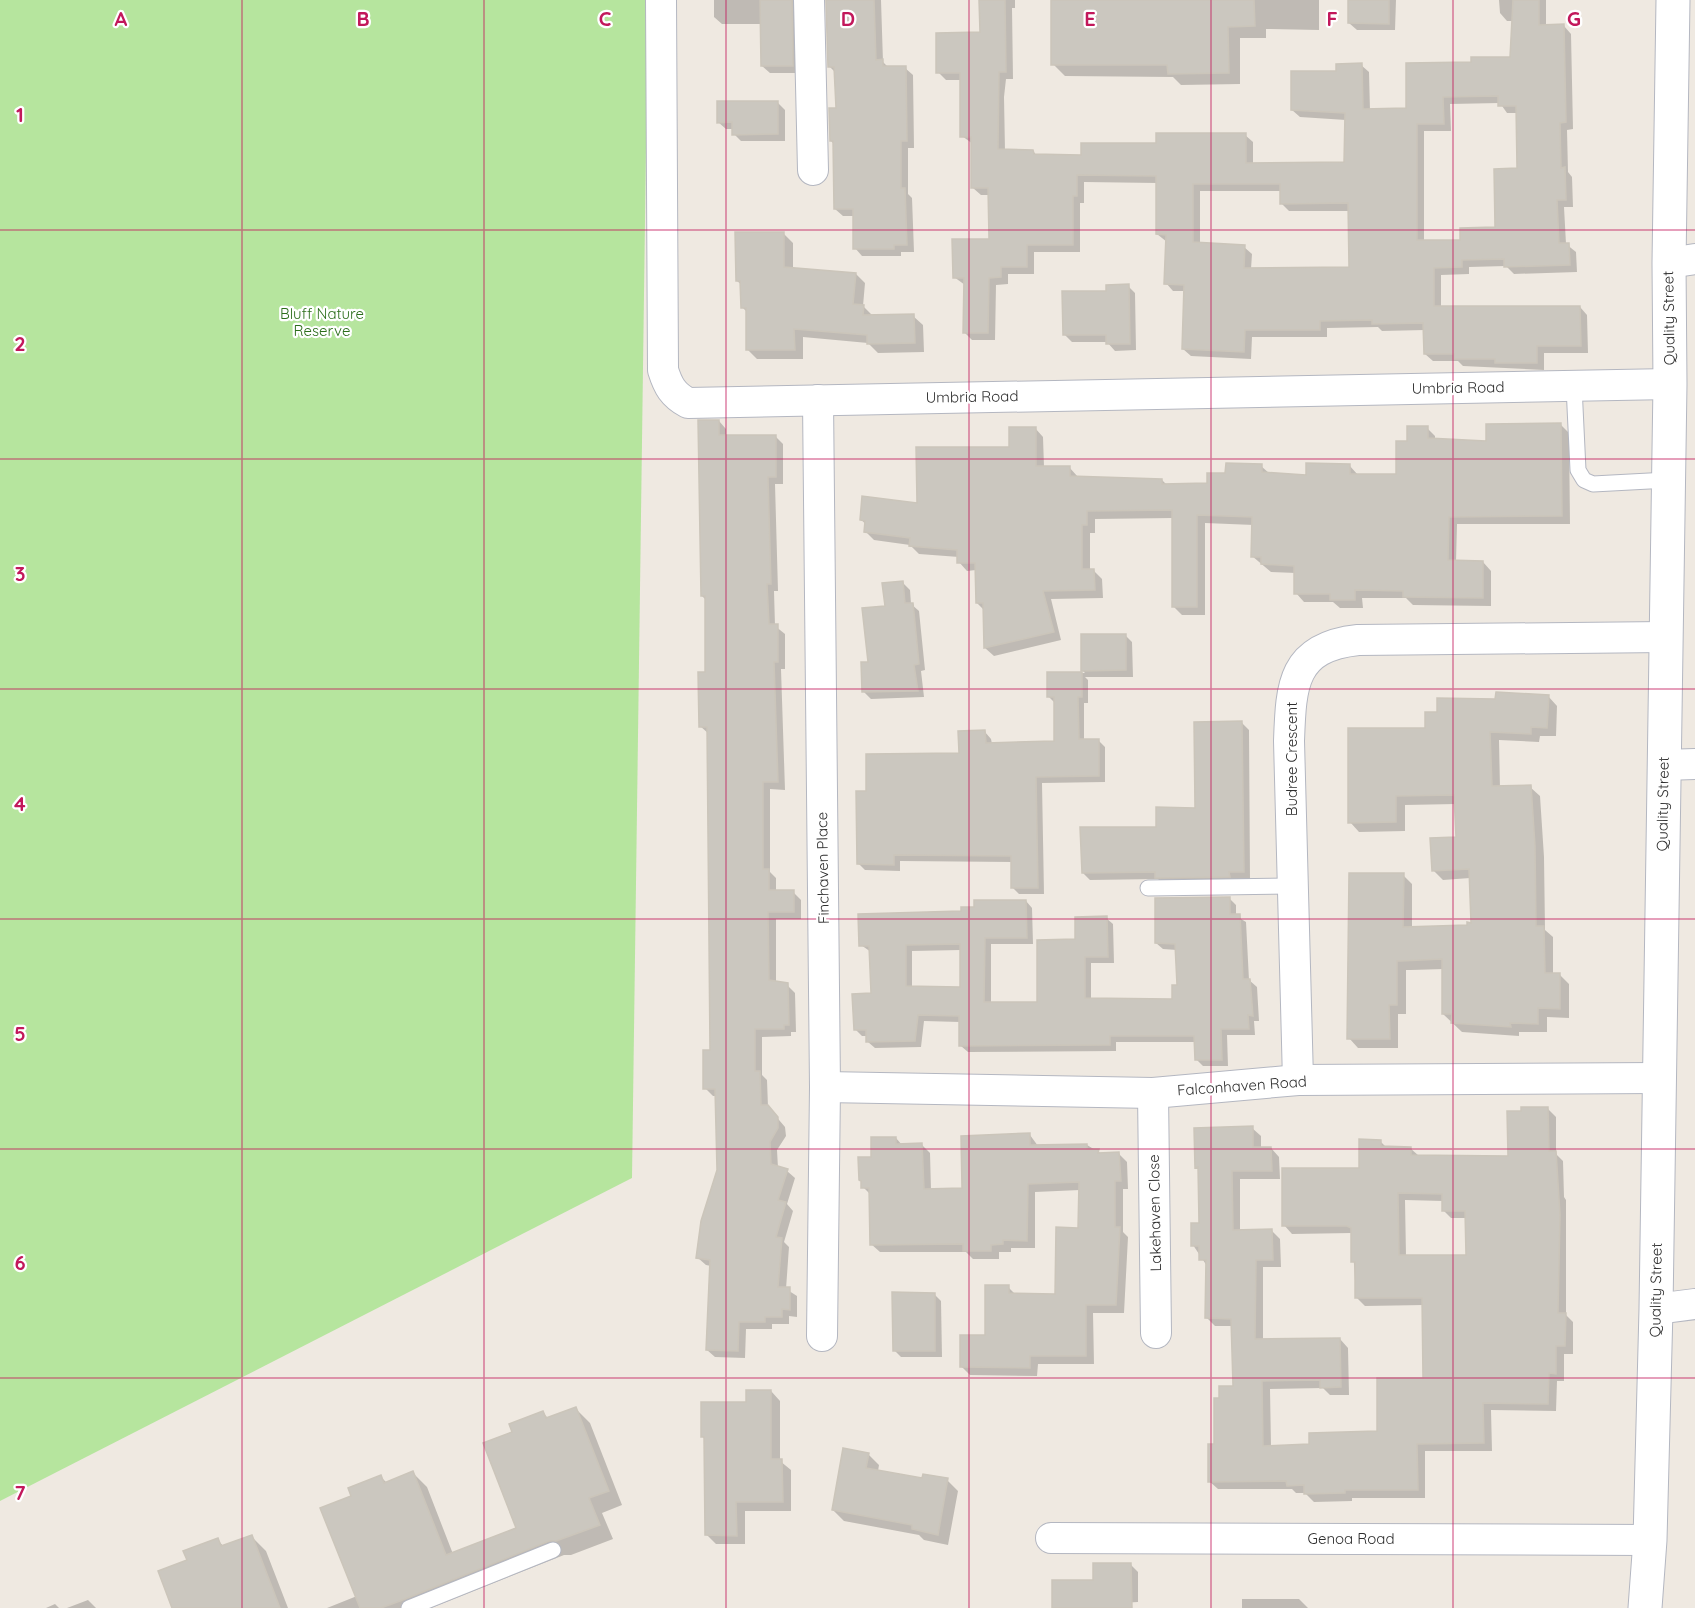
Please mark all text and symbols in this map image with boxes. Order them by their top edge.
text: A [115,6,128,31]
text: B [356,6,370,31]
text: C [599,6,612,31]
text: D [841,6,855,31]
text: E [1084,6,1096,31]
text: F [1326,6,1338,31]
text: G [1567,6,1581,31]
text: 1 [16,102,24,127]
street label: Quality Street [1658,271,1679,365]
park label: Bluff Nature Reserve [280,304,364,340]
text: 2 [14,331,26,356]
street label: Umbria Road [1411,377,1505,398]
street label: Umbria Road [925,386,1019,407]
text: 3 [15,561,25,586]
street label: Budree Crescent [1282,702,1301,816]
street label: Quality Street [1652,757,1673,851]
text: 4 [14,791,26,816]
street label: Finchaven Place [812,812,833,924]
text: 5 [14,1021,26,1046]
street label: Falconhaven Road [1177,1071,1307,1100]
street label: Lakehaven Close [1144,1154,1165,1272]
street label: Quality Street [1645,1243,1666,1337]
text: 6 [14,1250,26,1275]
text: 7 [15,1480,26,1505]
street label: Genoa Road [1307,1529,1395,1548]

